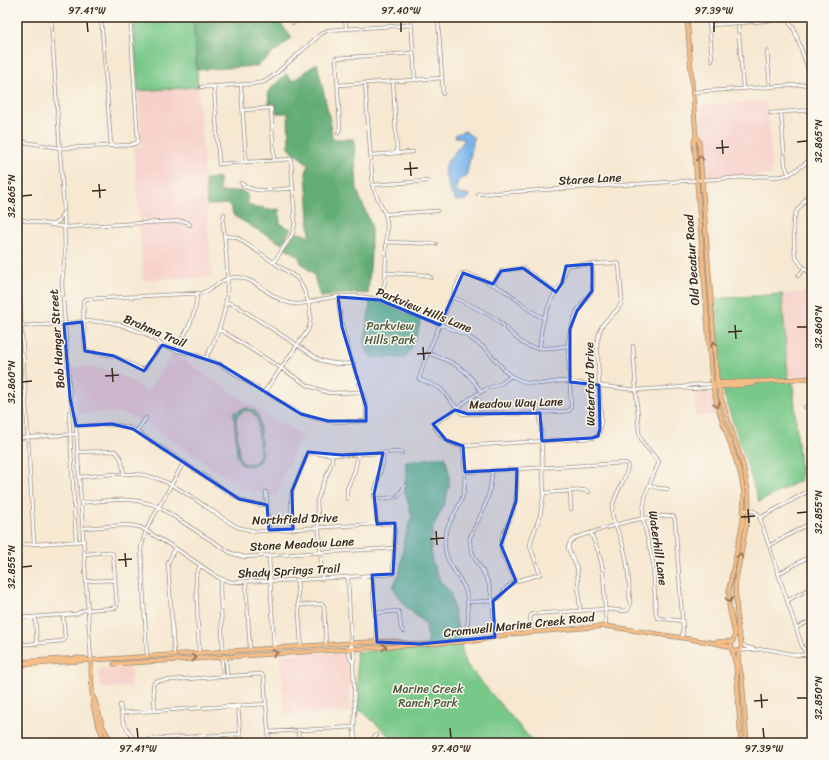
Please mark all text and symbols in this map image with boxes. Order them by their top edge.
text: 97.41°W [68,2,106,20]
text: 97.40°W [381,2,421,20]
text: 97.39°W [695,2,734,20]
text: 32.865°N [810,119,828,163]
one-way arrow [696,155,705,161]
street label: Staree Lane [558,166,622,192]
text: 32.865°N [3,174,21,218]
street label: Old Decatur Road [678,213,706,306]
street label: Parkview Hills Lane [373,281,476,339]
street label: Bob Hanger Street [43,289,71,389]
text: 32.860°N [810,305,828,349]
street label: Brahma Trail [120,308,190,354]
park label: Parkview Hills Park [364,315,416,351]
one-way arrow [709,341,718,347]
street label: Waterford Drive [578,342,602,426]
text: 32.860°N [3,360,21,404]
street label: Meadow Way Lane [469,390,564,416]
one-way arrow [712,401,721,408]
text: 32.855°N [810,490,828,534]
street label: Northfield Drive [252,507,338,531]
street label: Waterhill Lane [642,509,674,587]
street label: Stone Meadow Lane [249,530,355,558]
text: 32.855°N [3,545,21,589]
one-way arrow [736,553,744,559]
street label: Shady Springs Trail [237,557,341,585]
one-way arrow [725,597,733,603]
street label: Cromwell Marine Creek Road [442,606,597,644]
one-way arrow [381,643,387,651]
one-way arrow [272,649,278,657]
one-way arrow [191,654,197,663]
text: 32.850°N [810,676,828,720]
park label: Marine Creek Ranch Park [393,678,464,714]
text: 97.41°W [119,740,157,758]
text: 97.40°W [431,740,471,758]
text: 97.39°W [745,740,784,758]

